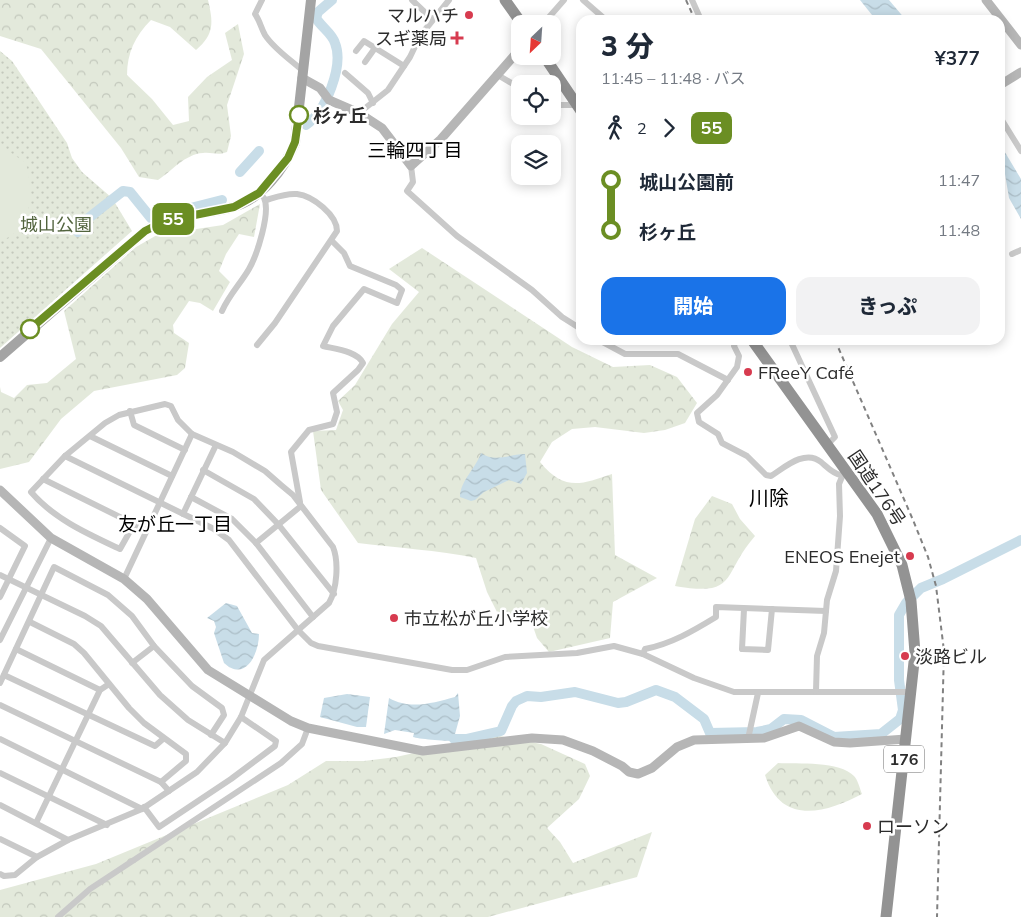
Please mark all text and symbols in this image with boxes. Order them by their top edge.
place label: マルハチ [387,4,459,27]
marker: マルハチ [463,9,475,21]
north arrow [511,15,561,65]
map controls [511,15,561,185]
place label: スギ薬局 [375,27,447,50]
text: 3 分 [601,28,654,63]
marker: スギ薬局 [451,32,463,44]
text: ¥377 [934,46,980,70]
text: 11:45 – 11:48 · バス [601,68,746,88]
button: locate [511,75,561,125]
place label: 杉ヶ丘 [313,104,367,127]
marker: 杉ヶ丘 [289,105,309,125]
icon: walk [601,114,629,142]
icon: forward [655,114,683,142]
text: 55 [701,116,722,139]
text: 2 [637,118,647,138]
button: layers [511,135,561,185]
district label: 三輪四丁目 [367,138,463,162]
text: 城山公園前 [639,170,734,194]
text: 11:47 [938,170,980,190]
line badge: 55 [150,203,196,235]
text: 55 [162,207,184,230]
park label: 城山公園 [20,213,92,236]
text: 杉ヶ丘 [639,220,696,244]
text: 11:48 [938,220,980,240]
button: 開始 [601,277,786,335]
button: きっぷ [796,277,980,335]
unlabelled marker [20,319,40,339]
place label: FReeY Café [758,361,854,384]
marker: FReeY Café [742,366,754,378]
street label: 国道176号 [843,446,911,530]
district label: 川除 [749,485,789,510]
district label: 友が丘一丁目 [118,512,232,536]
place label: ENEOS Enejet [784,545,900,568]
marker: ENEOS Enejet [904,550,916,562]
place label: 市立松が丘小学校 [404,607,548,630]
marker: 市立松が丘小学校 [388,612,400,624]
place label: 淡路ビル [915,645,987,668]
marker: 淡路ビル [899,650,911,662]
road number: 176 [884,746,924,772]
place label: ローソン [877,815,949,838]
marker: ローソン [861,820,873,832]

